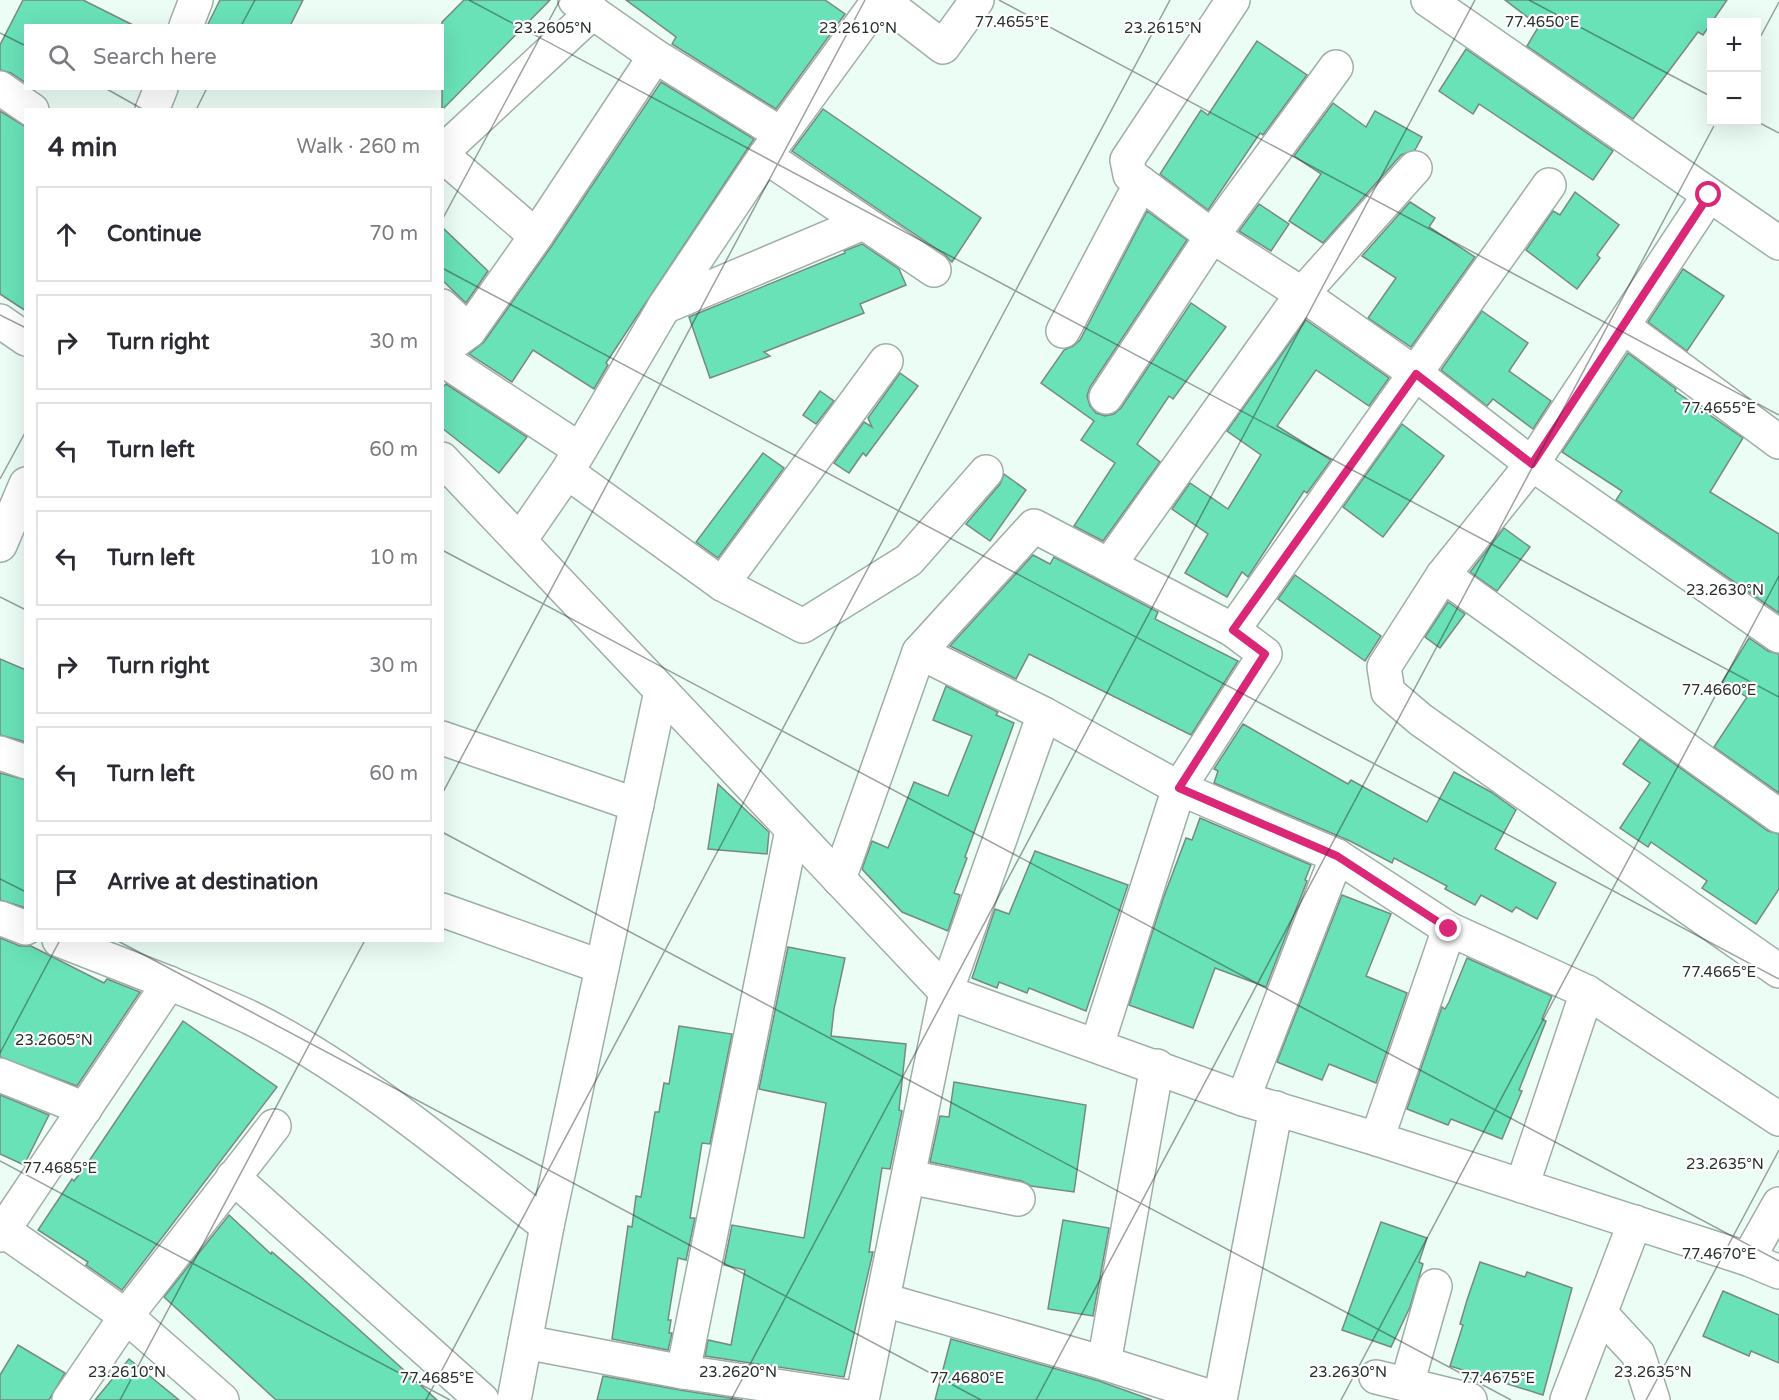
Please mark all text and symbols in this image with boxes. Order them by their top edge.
text: 77.4655°E [975,13,1049,31]
text: 77.4650°E [1505,13,1579,31]
map controls [1707,18,1761,126]
button: + [1707,18,1761,72]
text: 23.2605°N [514,19,592,37]
text: 23.2610°N [819,19,897,37]
text: 23.2615°N [1124,19,1202,37]
search box [24,24,444,90]
icon: search [45,41,78,74]
text: Search here [93,44,217,70]
button: − [1707,72,1761,126]
text: 4 min [48,132,117,163]
text: Walk · 260 m [297,135,420,159]
route start [1695,181,1721,207]
icon: ahead [50,218,83,251]
text: Continue [107,221,202,247]
text: 70 m [369,222,418,246]
icon: right [50,326,83,359]
text: Turn right [107,329,209,355]
text: 30 m [369,330,418,354]
text: 77.4655°E [1682,399,1756,417]
icon: left [50,434,83,467]
text: Turn left [107,437,195,463]
text: 60 m [369,438,418,462]
icon: left [50,542,83,575]
text: Turn left [107,545,195,571]
text: 10 m [369,546,418,570]
text: 23.2630°N [1686,581,1764,599]
icon: right [50,650,83,683]
text: Turn right [107,653,209,679]
text: 30 m [369,654,418,678]
text: 77.4660°E [1682,681,1756,699]
icon: left [50,758,83,791]
text: Turn left [107,761,195,787]
text: 60 m [369,762,418,786]
icon: arrive [50,866,83,899]
text: Arrive at destination [107,869,318,895]
route end [1435,915,1461,941]
text: 77.4665°E [1682,963,1756,981]
text: 23.2605°N [15,1031,93,1049]
text: 23.2635°N [1686,1155,1764,1173]
text: 77.4685°E [23,1159,97,1177]
text: 77.4670°E [1682,1245,1756,1263]
text: 23.2610°N [88,1363,166,1381]
text: 23.2620°N [699,1363,777,1381]
text: 23.2630°N [1309,1363,1387,1381]
text: 23.2635°N [1614,1363,1692,1381]
text: 77.4685°E [400,1369,474,1387]
text: 77.4680°E [930,1369,1004,1387]
text: 77.4675°E [1461,1369,1535,1387]

